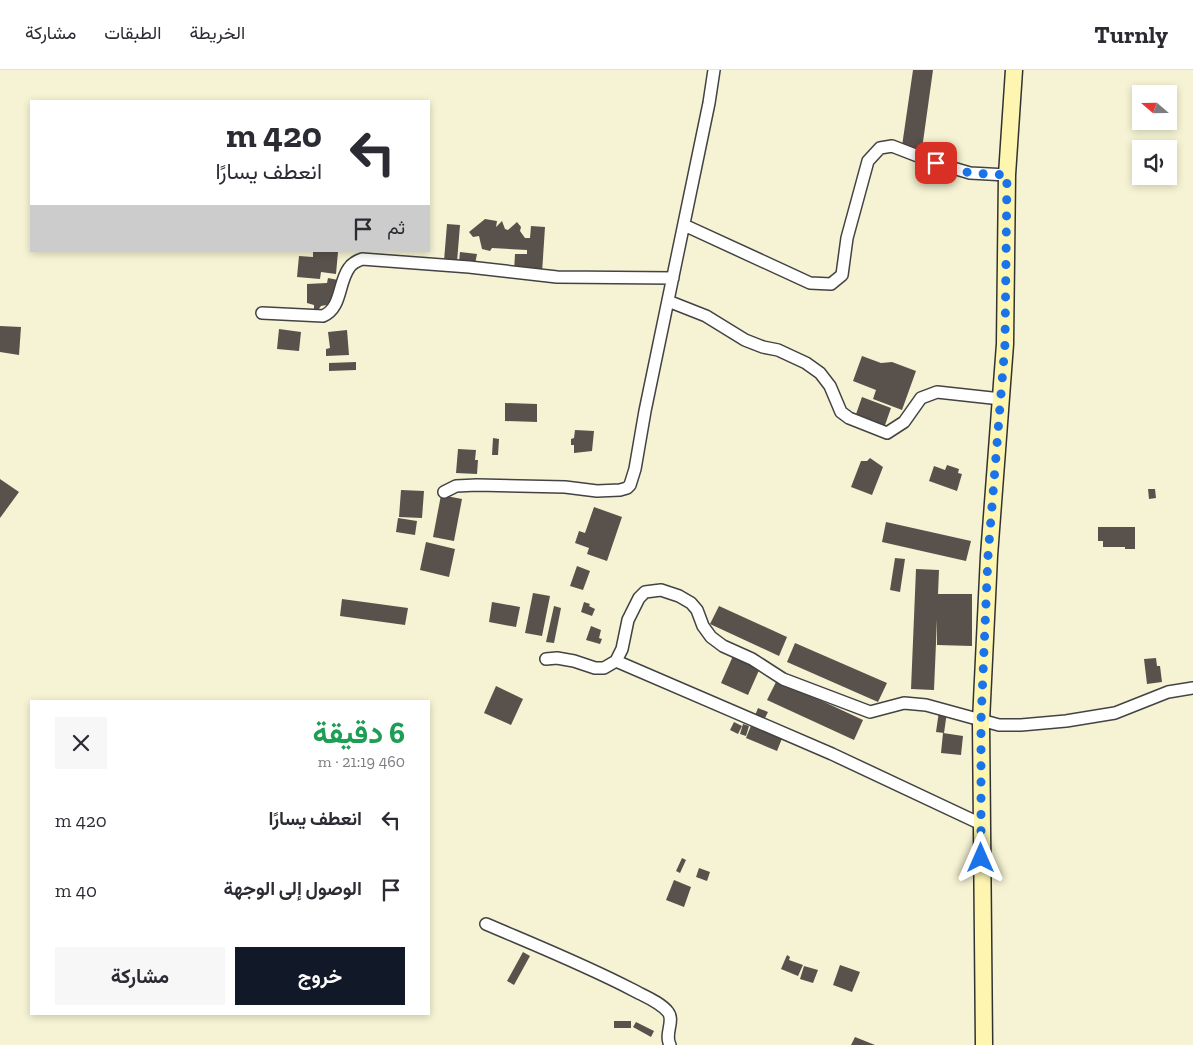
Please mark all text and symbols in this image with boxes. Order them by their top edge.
text: Turnly [1094,20,1168,49]
text: مشاركة [25,22,76,44]
text: الطبقات [104,22,161,44]
text: الخريطة [189,22,245,44]
north arrow [1132,85,1178,130]
map controls [1132,85,1177,185]
text: 420 m [226,114,322,156]
icon: left [340,120,405,185]
button: sound [1132,140,1177,185]
pin [915,142,957,184]
icon: arrive [922,149,950,177]
text: انعطف يسارًا [215,158,322,185]
icon: arrive [349,215,377,243]
text: ثم [387,216,405,239]
text: 6 دقيقة [313,715,405,751]
button: close [55,717,107,769]
text: 460 m · 21:19 [318,752,405,771]
icon: left [377,806,405,834]
text: انعطف يسارًا [269,807,362,830]
text: 420 m [55,809,107,832]
position arrow [954,831,1006,883]
icon: arrive [377,876,405,904]
text: الوصول إلى الوجهة [224,877,362,900]
text: 40 m [55,879,97,902]
button: مشاركة [55,947,225,1005]
button: خروج [235,947,405,1005]

